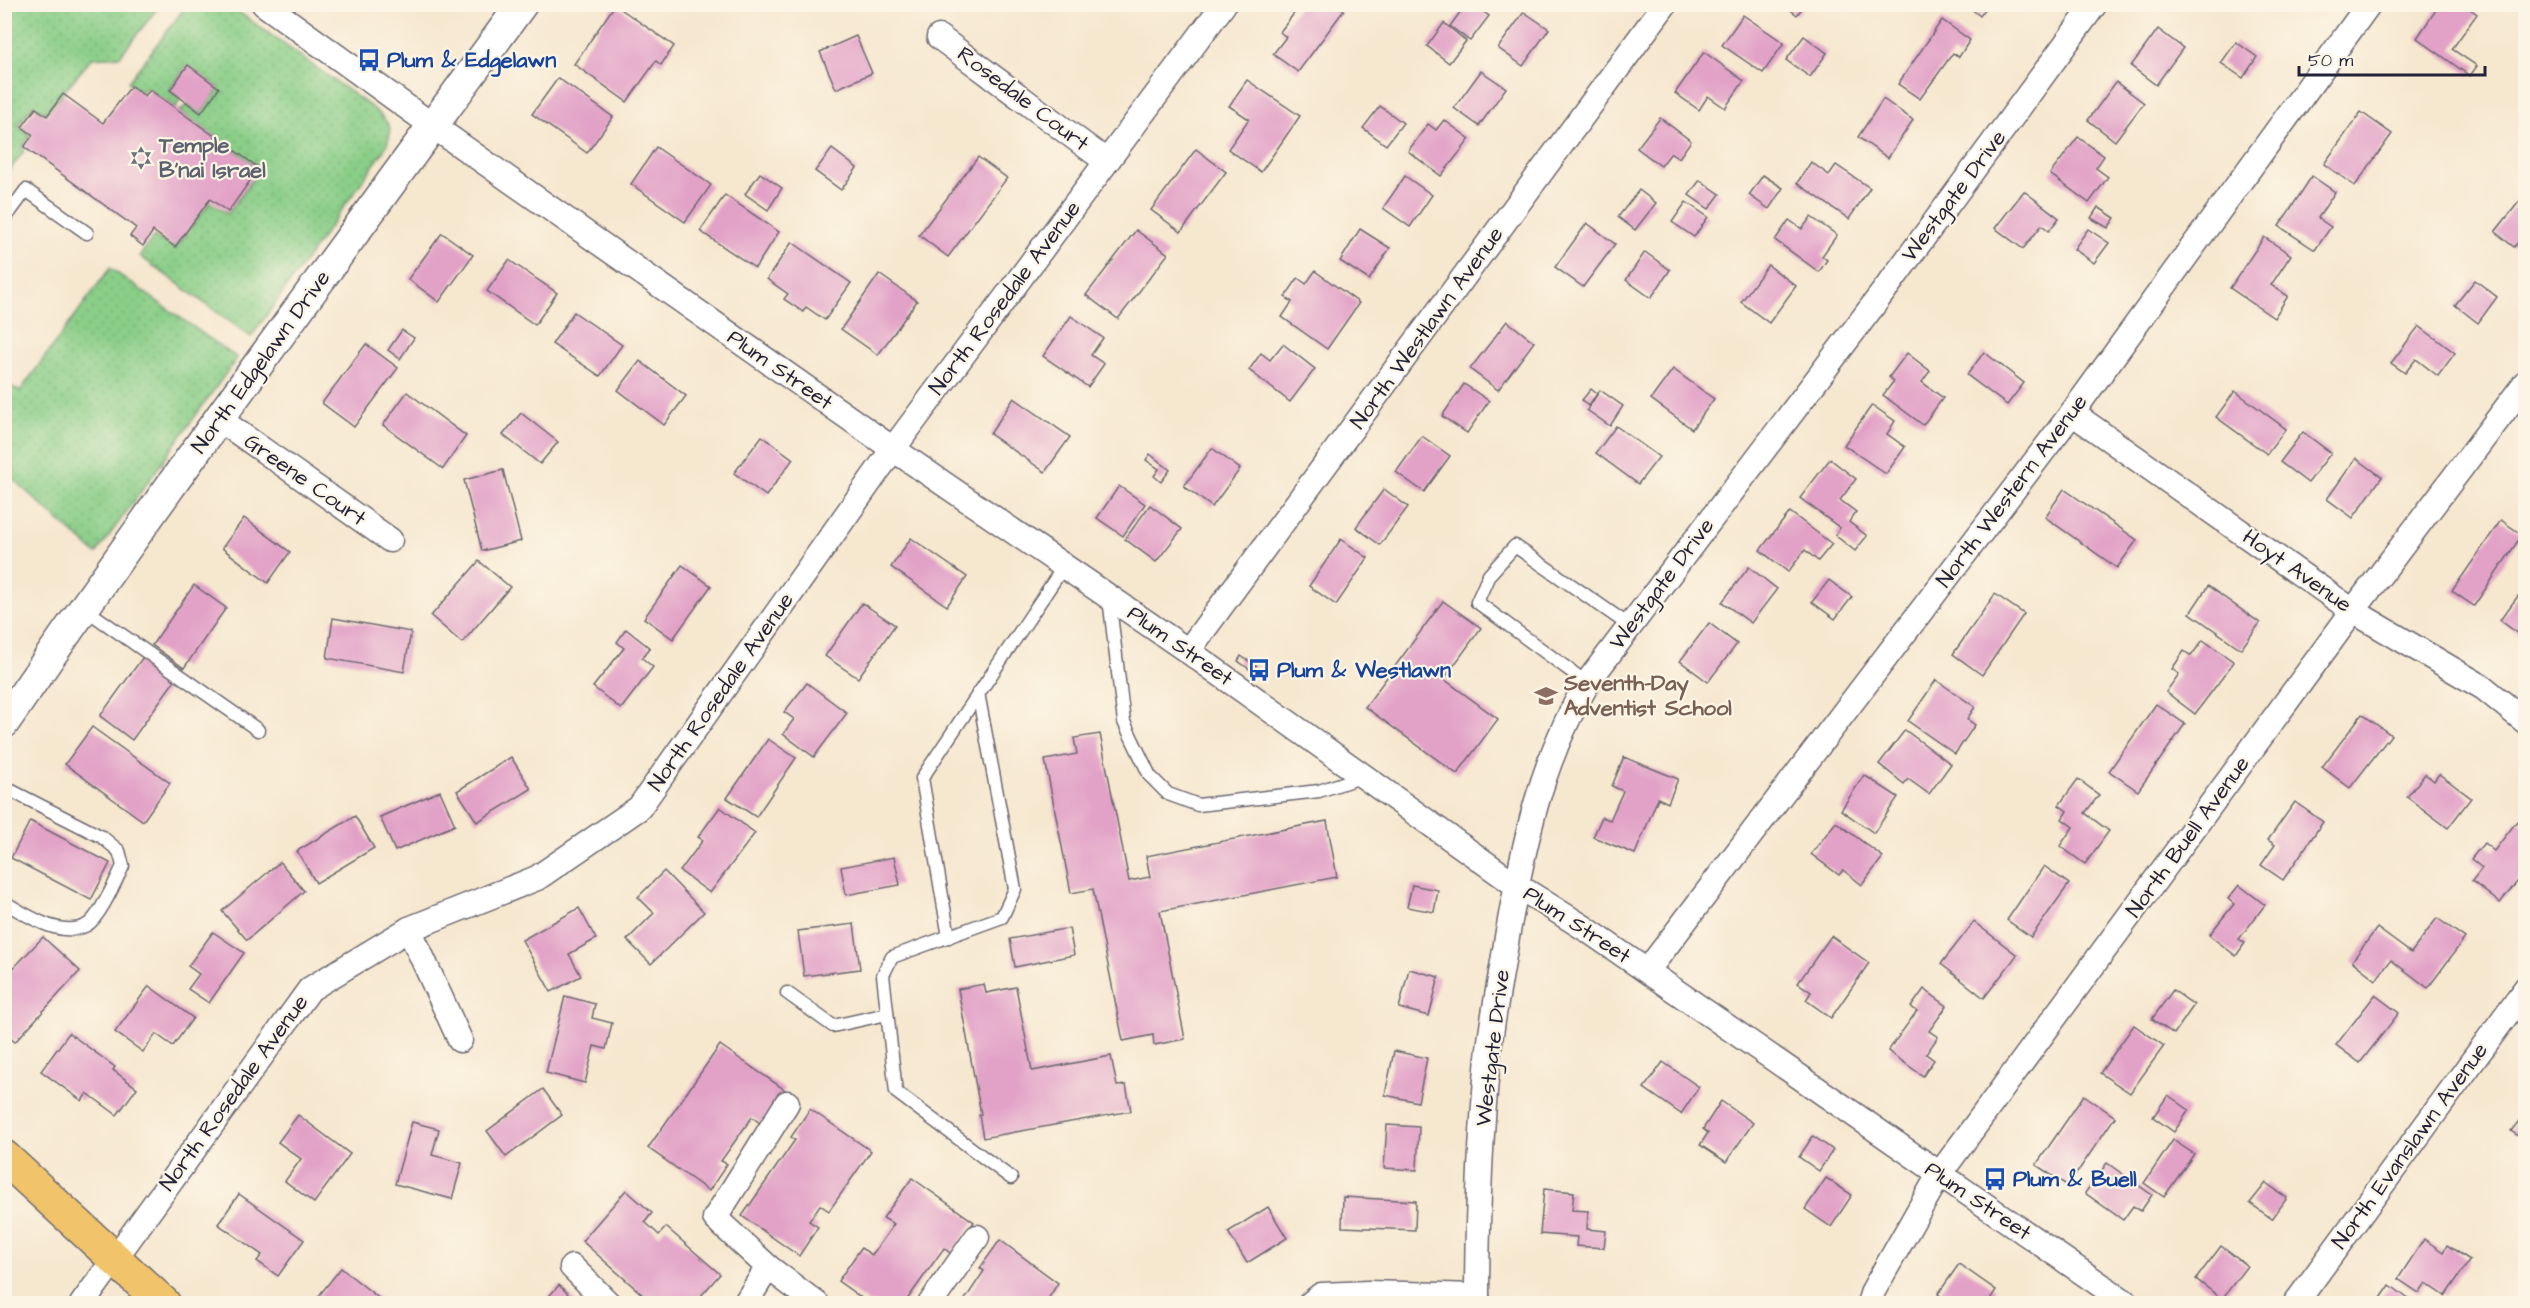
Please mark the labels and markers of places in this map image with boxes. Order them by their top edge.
place label: Plum & Edgelawn [387,45,556,77]
bus stop icon: Plum & Edgelawn [356,47,382,73]
place label: Temple B'nai Israel [158,130,266,186]
synagogue icon: Temple B'nai Israel [128,145,154,171]
place label: Plum & Westlawn [1277,655,1451,686]
bus stop icon: Plum & Westlawn [1246,657,1272,683]
place label: Seventh-Day Adventist School [1563,668,1732,724]
school or university icon: Seventh-Day Adventist School [1533,683,1559,709]
place label: Plum & Buell [2013,1164,2137,1195]
bus stop icon: Plum & Buell [1982,1166,2008,1192]

